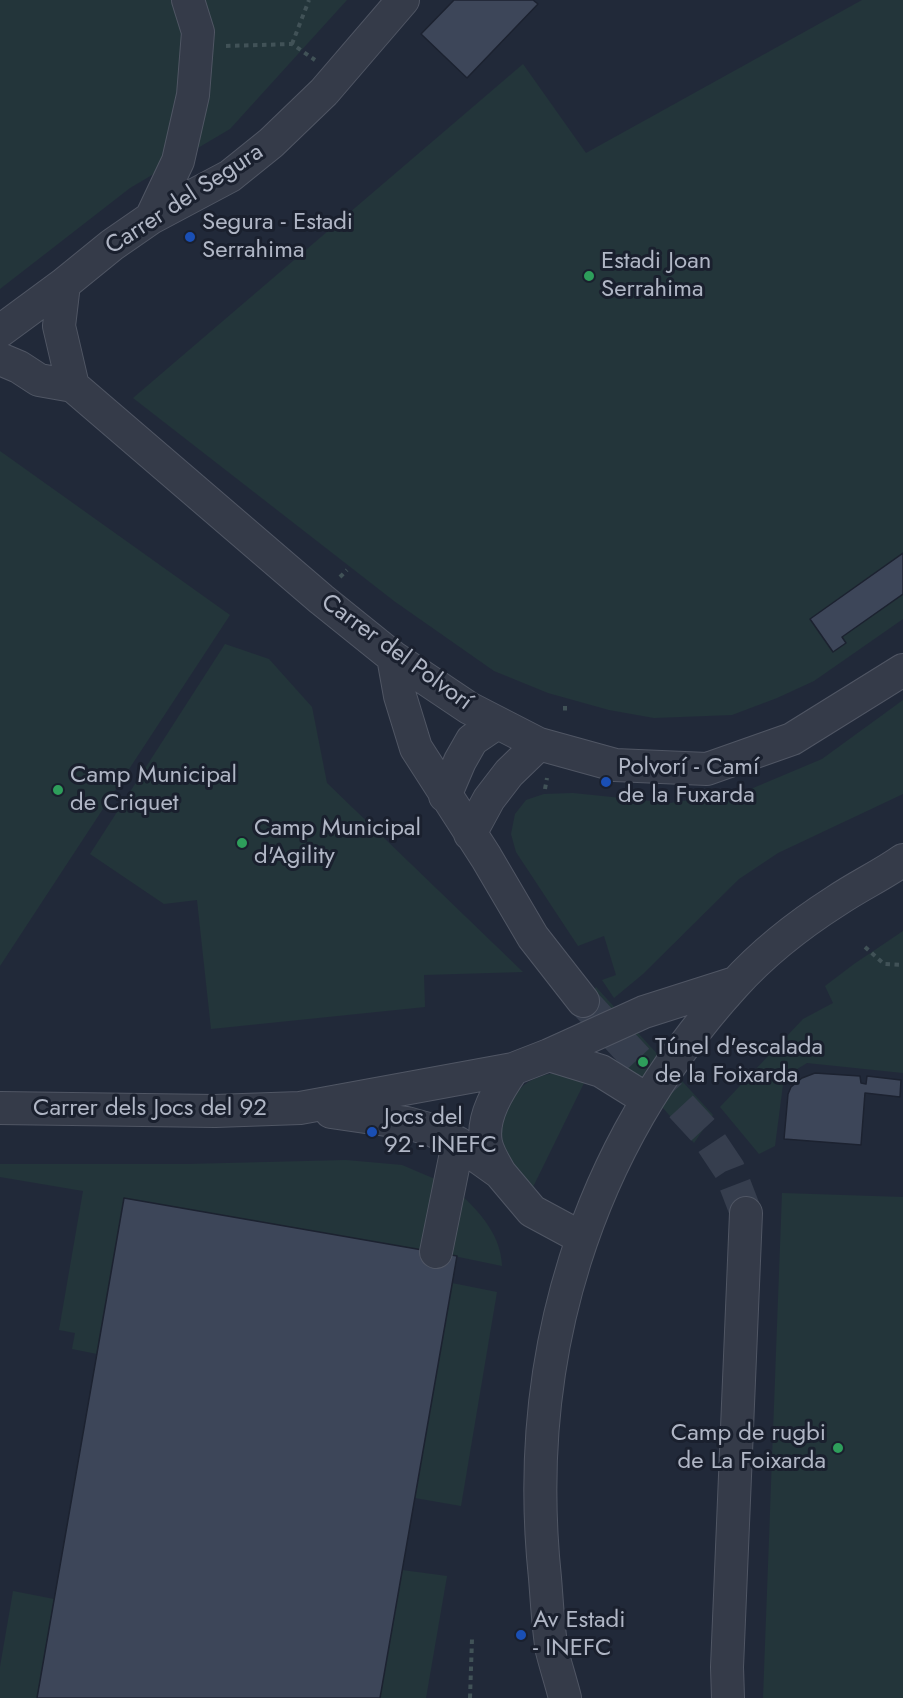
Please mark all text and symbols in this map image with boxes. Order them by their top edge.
street label: Carrer del Segura [101,138,269,262]
place label: Segura - Estadi Serrahima [202,209,353,265]
marker: Segura - Estadi Serrahima [183,230,197,244]
place label: Estadi Joan Serrahima [601,248,711,304]
marker: Estadi Joan Serrahima [582,269,596,283]
street label: Carrer del Polvorí [315,589,477,717]
place label: Polvorí - Camí de la Fuxarda [618,754,759,810]
place label: Camp Municipal de Criquet [70,762,237,818]
marker: Polvorí - Camí de la Fuxarda [599,775,613,789]
marker: Camp Municipal de Criquet [51,783,65,797]
place label: Camp Municipal d'Agility [254,815,421,871]
marker: Camp Municipal d'Agility [235,836,249,850]
place label: Túnel d'escalada de la Foixarda [655,1034,823,1090]
marker: Túnel d'escalada de la Foixarda [636,1055,650,1069]
street label: Carrer dels Jocs del 92 [33,1095,267,1123]
place label: Jocs del 92 - INEFC [384,1104,497,1160]
marker: Jocs del 92 - INEFC [365,1125,379,1139]
place label: Camp de rugbi de La Foixarda [671,1420,826,1476]
marker: Camp de rugbi de La Foixarda [831,1441,845,1455]
place label: Av Estadi - INEFC [533,1607,625,1663]
marker: Av Estadi - INEFC [514,1628,528,1642]

